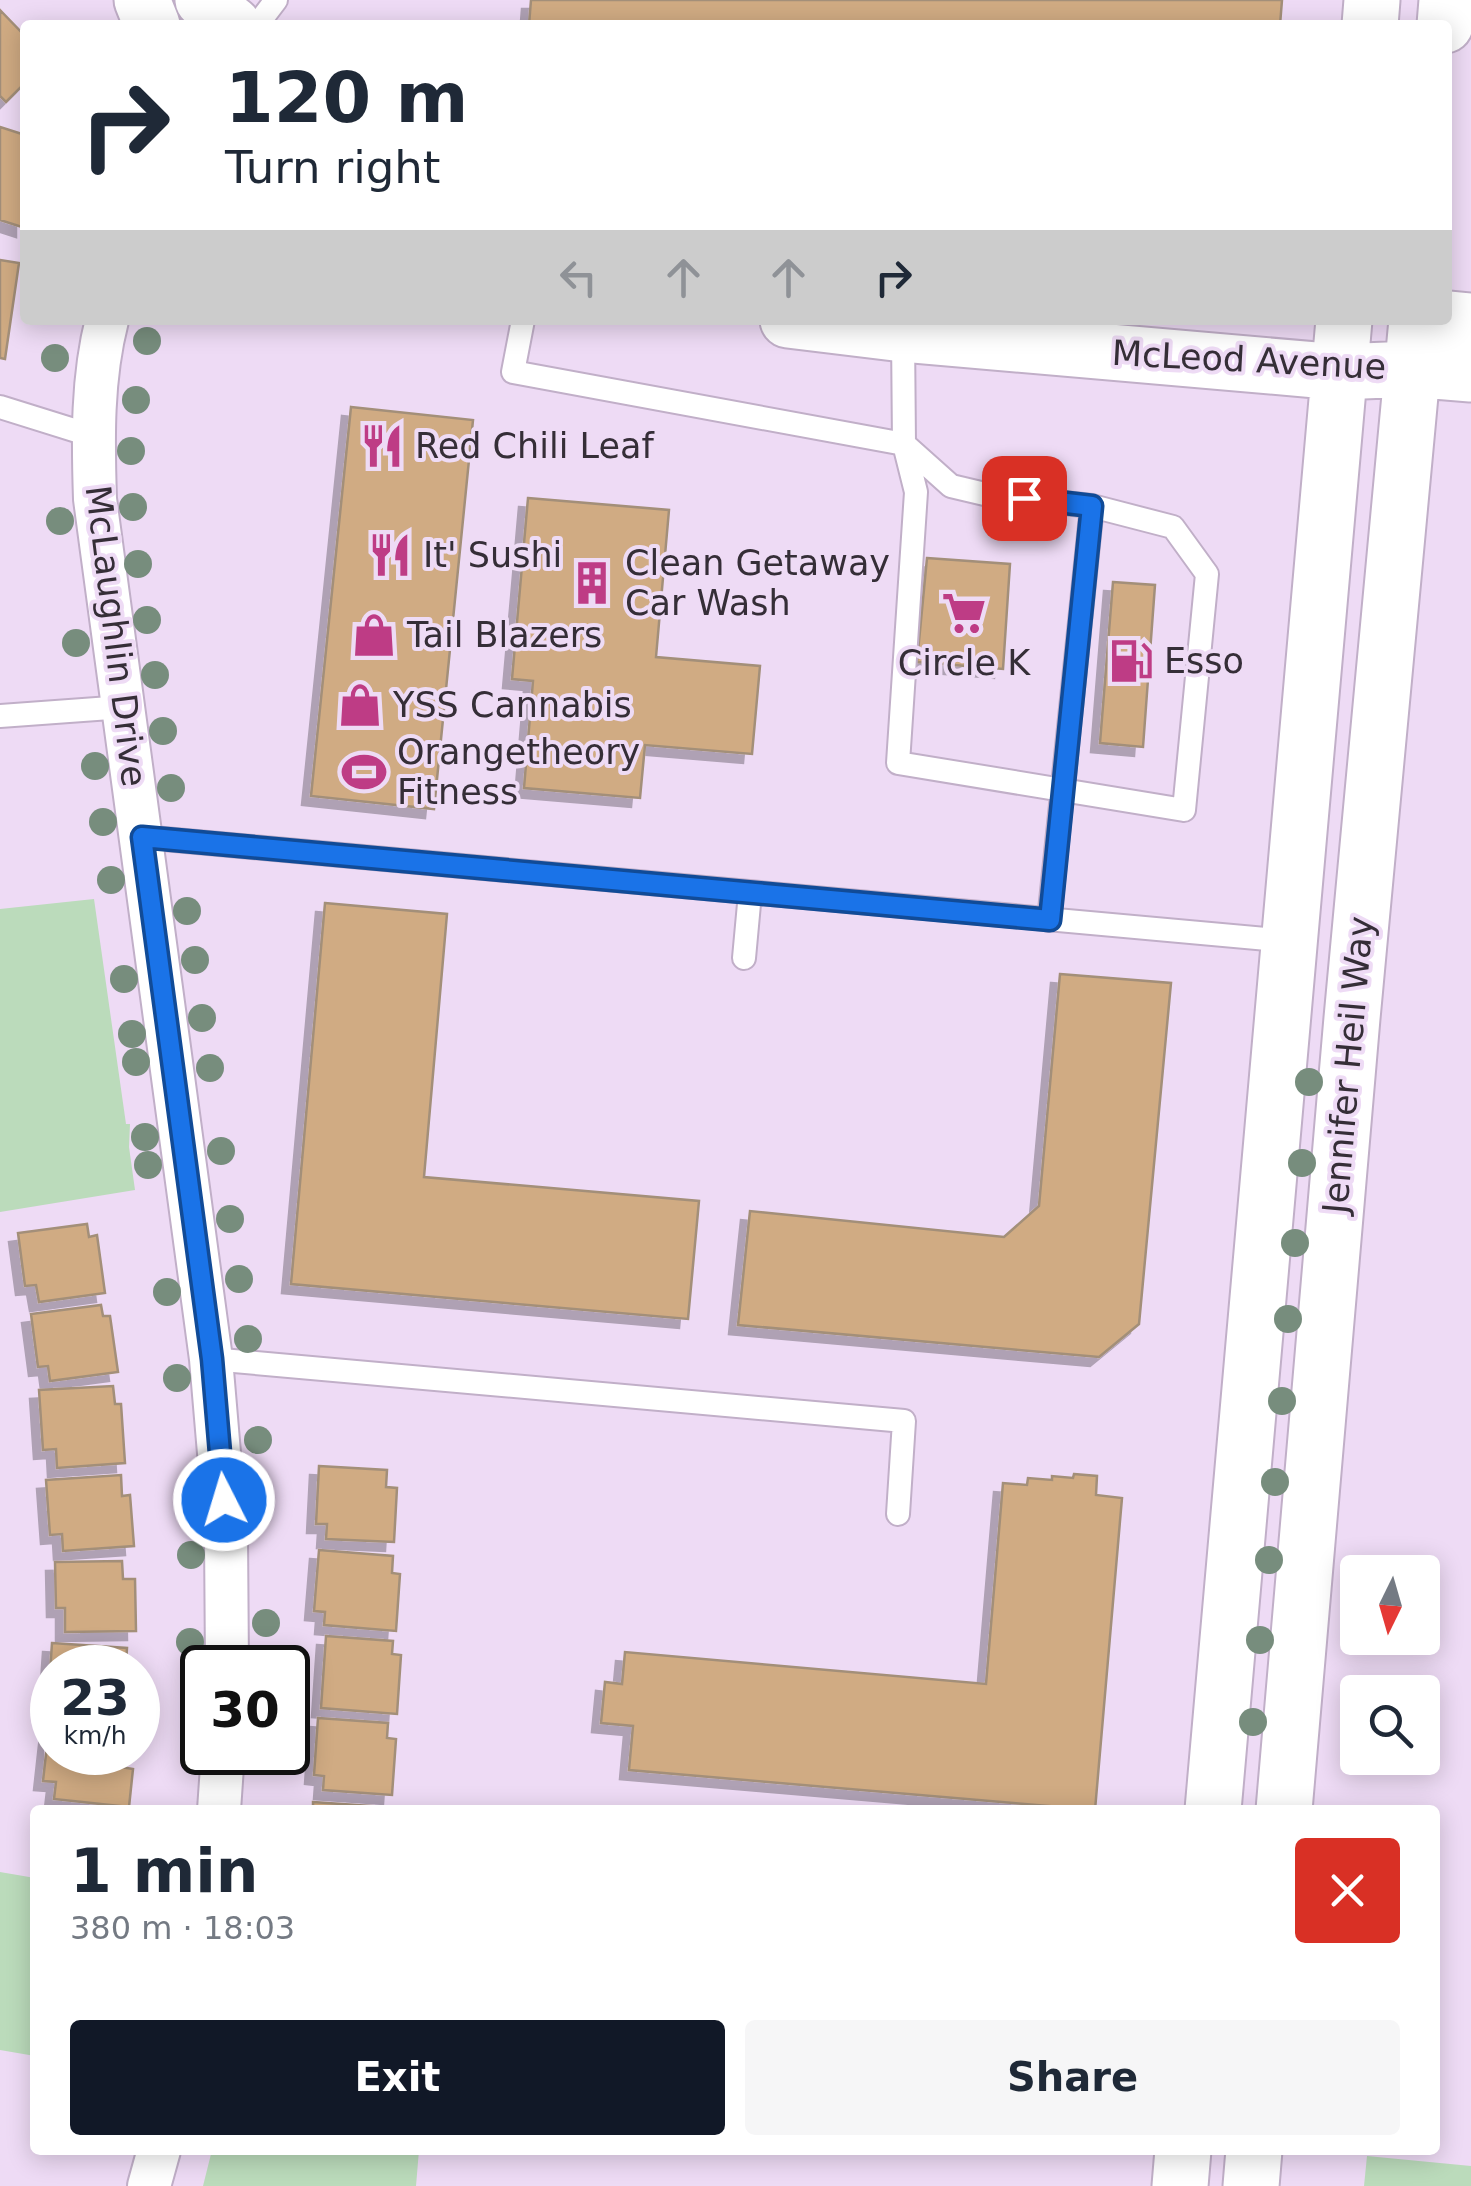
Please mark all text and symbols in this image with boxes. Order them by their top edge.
text: 120 m [225,57,468,139]
icon: right [60,60,190,190]
text: Turn right [225,141,440,194]
icon: left [551,250,606,305]
icon: ahead [656,250,711,305]
icon: ahead [761,250,816,305]
icon: right [866,250,921,305]
street label: McLeod Avenue [1111,333,1387,387]
restaurant icon: Red Chili Leaf [358,422,406,470]
place label: Red Chili Leaf [415,426,654,466]
pin [982,456,1067,541]
icon: arrive [997,471,1052,526]
street label: McLaughlin Drive [78,483,154,789]
restaurant icon: It' Sushi [366,531,414,579]
place label: It' Sushi [423,535,562,575]
place label: Clean Getaway Car Wash [625,543,890,623]
building icon: Clean Getaway Car Wash [568,559,616,607]
supermarket icon: Circle K [940,589,988,637]
shop icon: Tail Blazers [350,611,398,659]
place label: Tail Blazers [406,615,602,655]
fuel station icon: Esso [1107,637,1155,685]
place label: Esso [1164,641,1244,681]
place label: Circle K [898,643,1031,683]
shop icon: YSS Cannabis [336,681,384,729]
place label: YSS Cannabis [392,685,632,725]
place label: Orangetheory Fitness [397,732,640,812]
sports icon: Orangetheory Fitness [340,748,388,796]
street label: Jennifer Heil Way [1315,915,1381,1217]
position arrow [172,1448,276,1552]
north arrow [1340,1555,1440,1655]
map controls [1340,1555,1440,1775]
speed limit sign: 30 [180,1645,310,1775]
text: 23 [60,1669,130,1727]
button: search [1340,1675,1440,1775]
text: km/h [63,1721,127,1750]
text: 1 min [70,1836,258,1906]
button: close [1295,1838,1400,1943]
text: 380 m · 18:03 [70,1909,295,1947]
button: Exit [70,2020,725,2135]
button: Share [745,2020,1400,2135]

